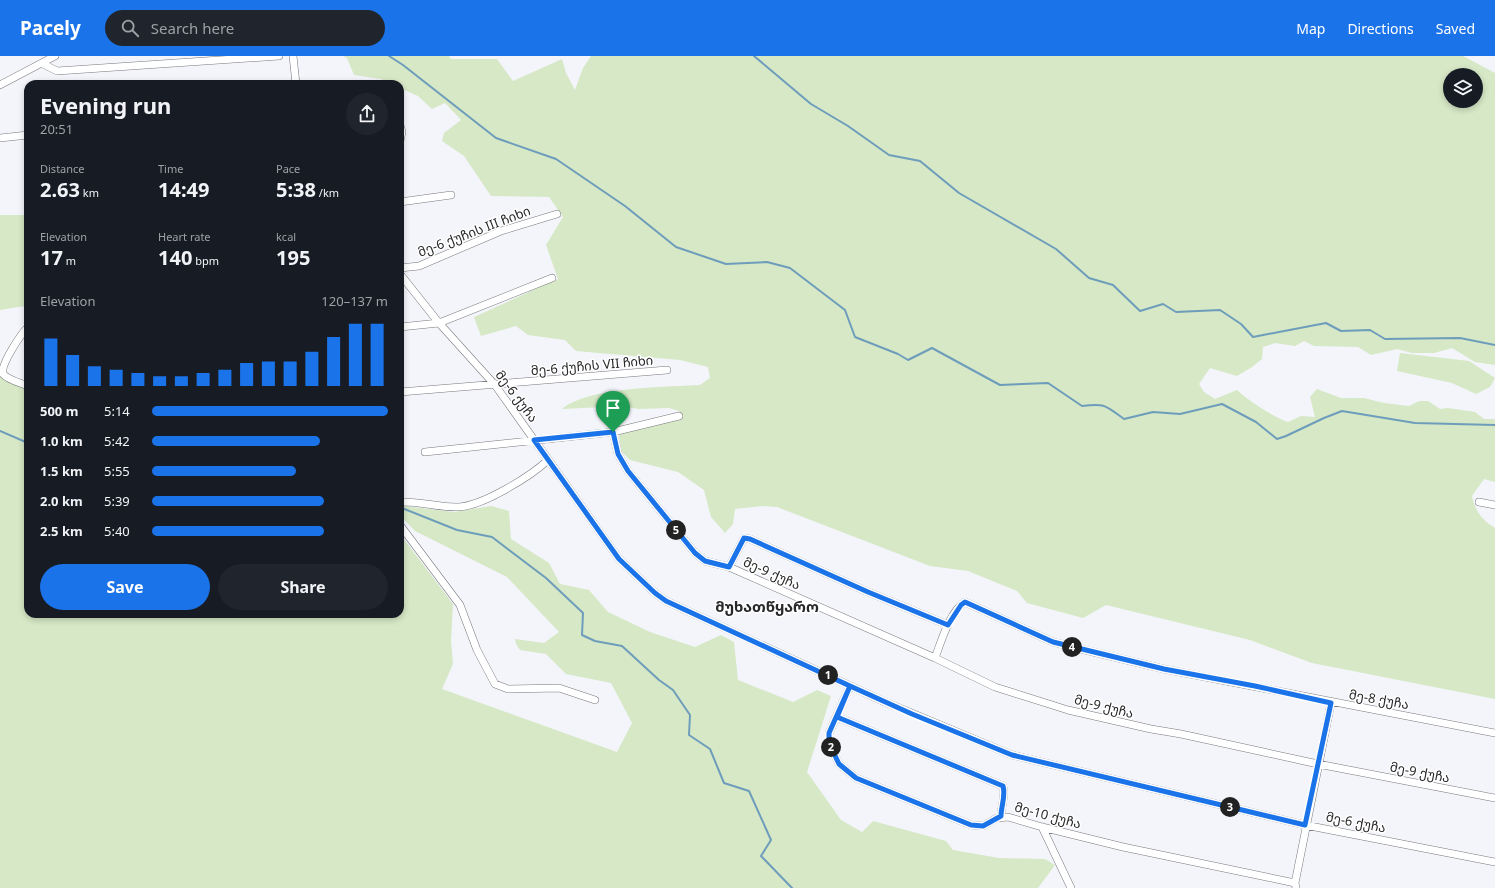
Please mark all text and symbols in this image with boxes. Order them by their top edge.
search box [105,10,385,46]
text: Pacely [20,15,81,41]
icon: search [119,17,141,39]
text: Search here [151,18,234,38]
text: Map [1296,19,1325,38]
text: Directions [1347,19,1414,38]
text: Saved [1436,19,1475,38]
map controls [1443,68,1483,108]
button: layers [1443,68,1483,108]
text: Evening run [40,90,171,120]
button: share [346,93,388,135]
text: 20:51 [40,120,73,138]
text: Distance [40,161,85,176]
text: Time [158,161,183,176]
text: Pace [276,161,300,176]
text: 2.63 [40,176,80,203]
text: 14:49 [158,176,209,203]
text: 5:38 [276,176,316,203]
text: km [80,185,99,200]
text: /km [316,185,339,200]
street label: მე-6 ქუჩის III ჩიხი [415,201,533,261]
text: Elevation [40,229,87,244]
text: Heart rate [158,229,211,244]
text: kcal [276,229,296,244]
text: 17 [40,244,63,271]
text: 140 [158,244,192,271]
text: 195 [276,244,310,271]
text: m [63,253,76,268]
text: bpm [192,253,219,268]
text: Elevation [40,292,96,310]
text: 120–137 m [321,292,388,310]
street label: მე-6 ქუჩის VII ჩიხი [530,351,654,379]
street label: მე-6 ქუჩა [492,366,542,426]
pin [596,391,630,432]
icon: arrive [602,397,624,419]
text: 500 m [40,402,78,420]
text: 5:14 [104,402,130,420]
text: 1.0 km [40,432,83,450]
text: 5:42 [104,432,130,450]
text: 1.5 km [40,462,83,480]
text: 5:55 [104,462,130,480]
text: 2.0 km [40,492,83,510]
text: 5:39 [104,492,130,510]
pin: 5 [666,520,686,540]
text: 2.5 km [40,522,83,540]
text: 5:40 [104,522,130,540]
text: 5 [673,522,679,537]
street label: მე-9 ქუჩა [741,552,803,594]
button: Save [40,564,210,610]
button: Share [218,564,388,610]
district label: მუხათწყარო [715,596,819,616]
pin: 4 [1062,637,1082,657]
text: 4 [1069,639,1075,654]
pin: 1 [818,665,838,685]
text: 1 [825,667,831,682]
street label: მე-8 ქუჩა [1348,685,1410,713]
street label: მე-9 ქუჩა [1072,690,1136,722]
pin: 2 [821,737,841,757]
text: 2 [828,739,834,754]
street label: მე-9 ქუჩა [1389,757,1451,787]
street label: მე-10 ქუჩა [1013,797,1083,833]
pin: 3 [1220,797,1240,817]
text: 3 [1227,799,1233,814]
street label: მე-6 ქუჩა [1325,807,1387,837]

